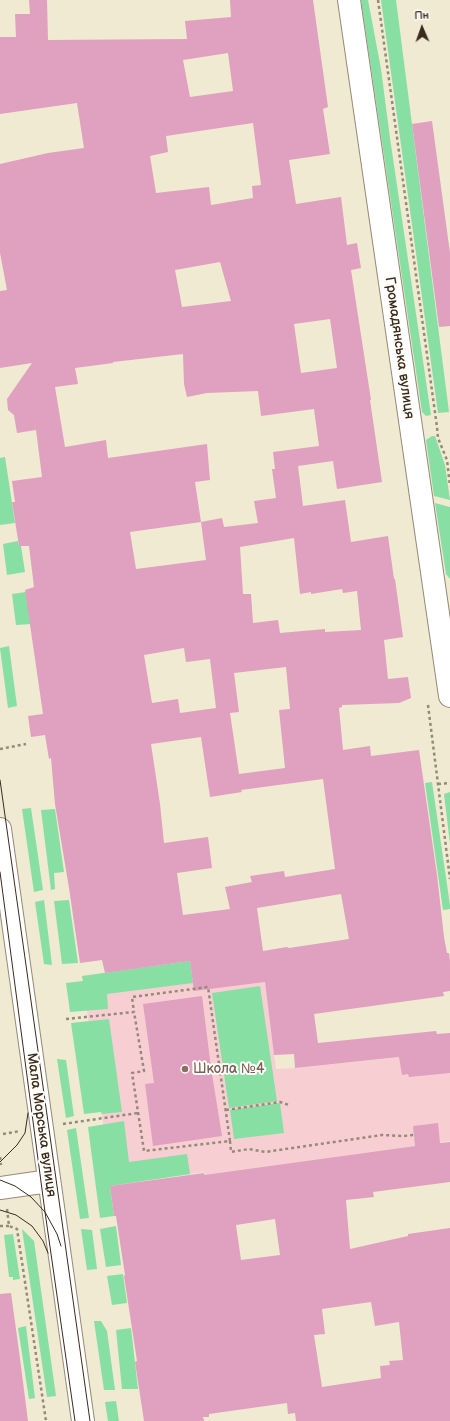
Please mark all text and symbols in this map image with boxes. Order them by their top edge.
north arrow [402,8,442,48]
text: Пн [414,9,429,22]
street label: Громадянська вулиця [381,276,417,420]
street label: Мала Морська вулиця [23,1052,59,1198]
place label: Школа №4 [193,1061,264,1077]
marker: Школа №4 [180,1064,190,1074]

